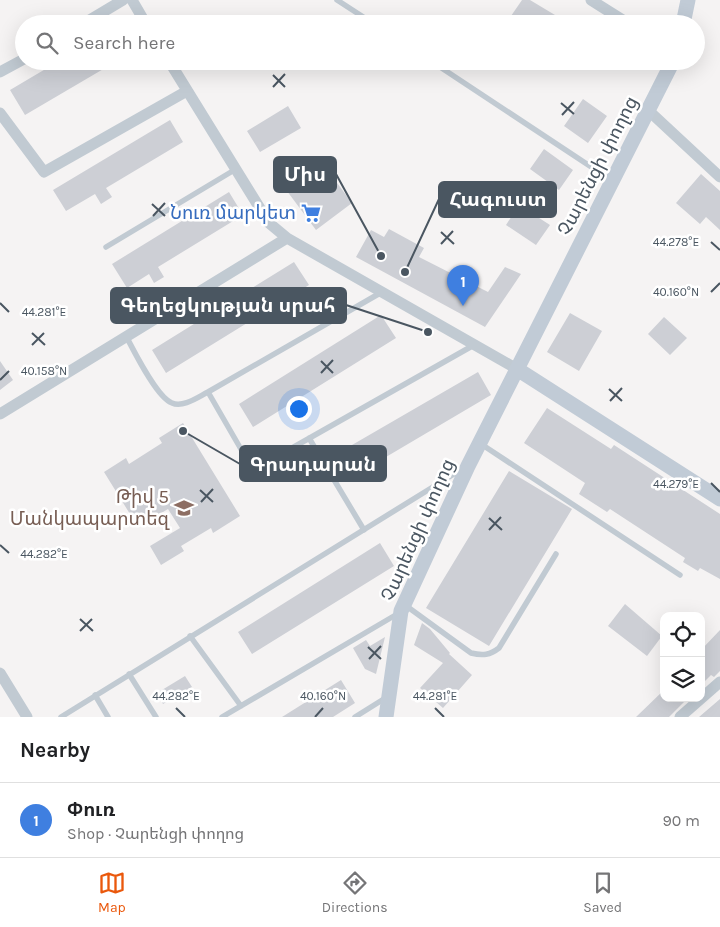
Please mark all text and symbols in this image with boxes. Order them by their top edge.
search box [15,15,705,70]
icon: search [33,29,61,57]
text: Search here [73,32,175,54]
street label: Չարենցի փողոց [553,93,643,239]
callout: Միս [274,157,336,192]
text: Միս [284,163,326,186]
callout: Հագուստ [439,182,556,217]
text: Հագուստ [449,188,547,211]
place label: Նուռ մարկետ [170,202,296,224]
supermarket icon: Նուռ մարկետ [300,202,322,224]
text: 44.278°E [653,235,699,249]
pin: 1 [447,265,479,306]
text: 40.160°N [653,285,699,299]
callout: Գեղեցկության սրահ [111,288,346,323]
text: Գեղեցկության սրահ [120,294,336,317]
text: 44.281°E [22,305,66,319]
text: 40.158°N [21,364,67,378]
your location [286,396,312,422]
callout: Գրադարան [240,446,386,481]
text: Գրադարան [250,453,376,476]
street label: Չարենցի փողոց [377,455,459,605]
text: 44.279°E [653,477,699,491]
place label: Թիվ 5 Մանկապարտեզ [10,486,171,530]
school or university icon: Թիվ 5 Մանկապարտեզ [173,497,195,519]
text: 44.282°E [20,547,68,561]
map controls [660,612,705,702]
button: locate [660,612,705,657]
button: layers [660,657,705,702]
text: 44.282°E [152,689,200,703]
text: 40.160°N [300,689,346,703]
text: 44.281°E [413,689,457,703]
text: Nearby [20,738,90,762]
text: Փուռ [67,799,115,821]
text: 1 [33,811,39,830]
text: 90 m [662,811,700,830]
text: Shop · Չարենցի փողոց [67,824,244,843]
tab: Map [98,869,126,916]
tab: Directions [322,869,388,916]
tab: Saved [583,869,622,916]

